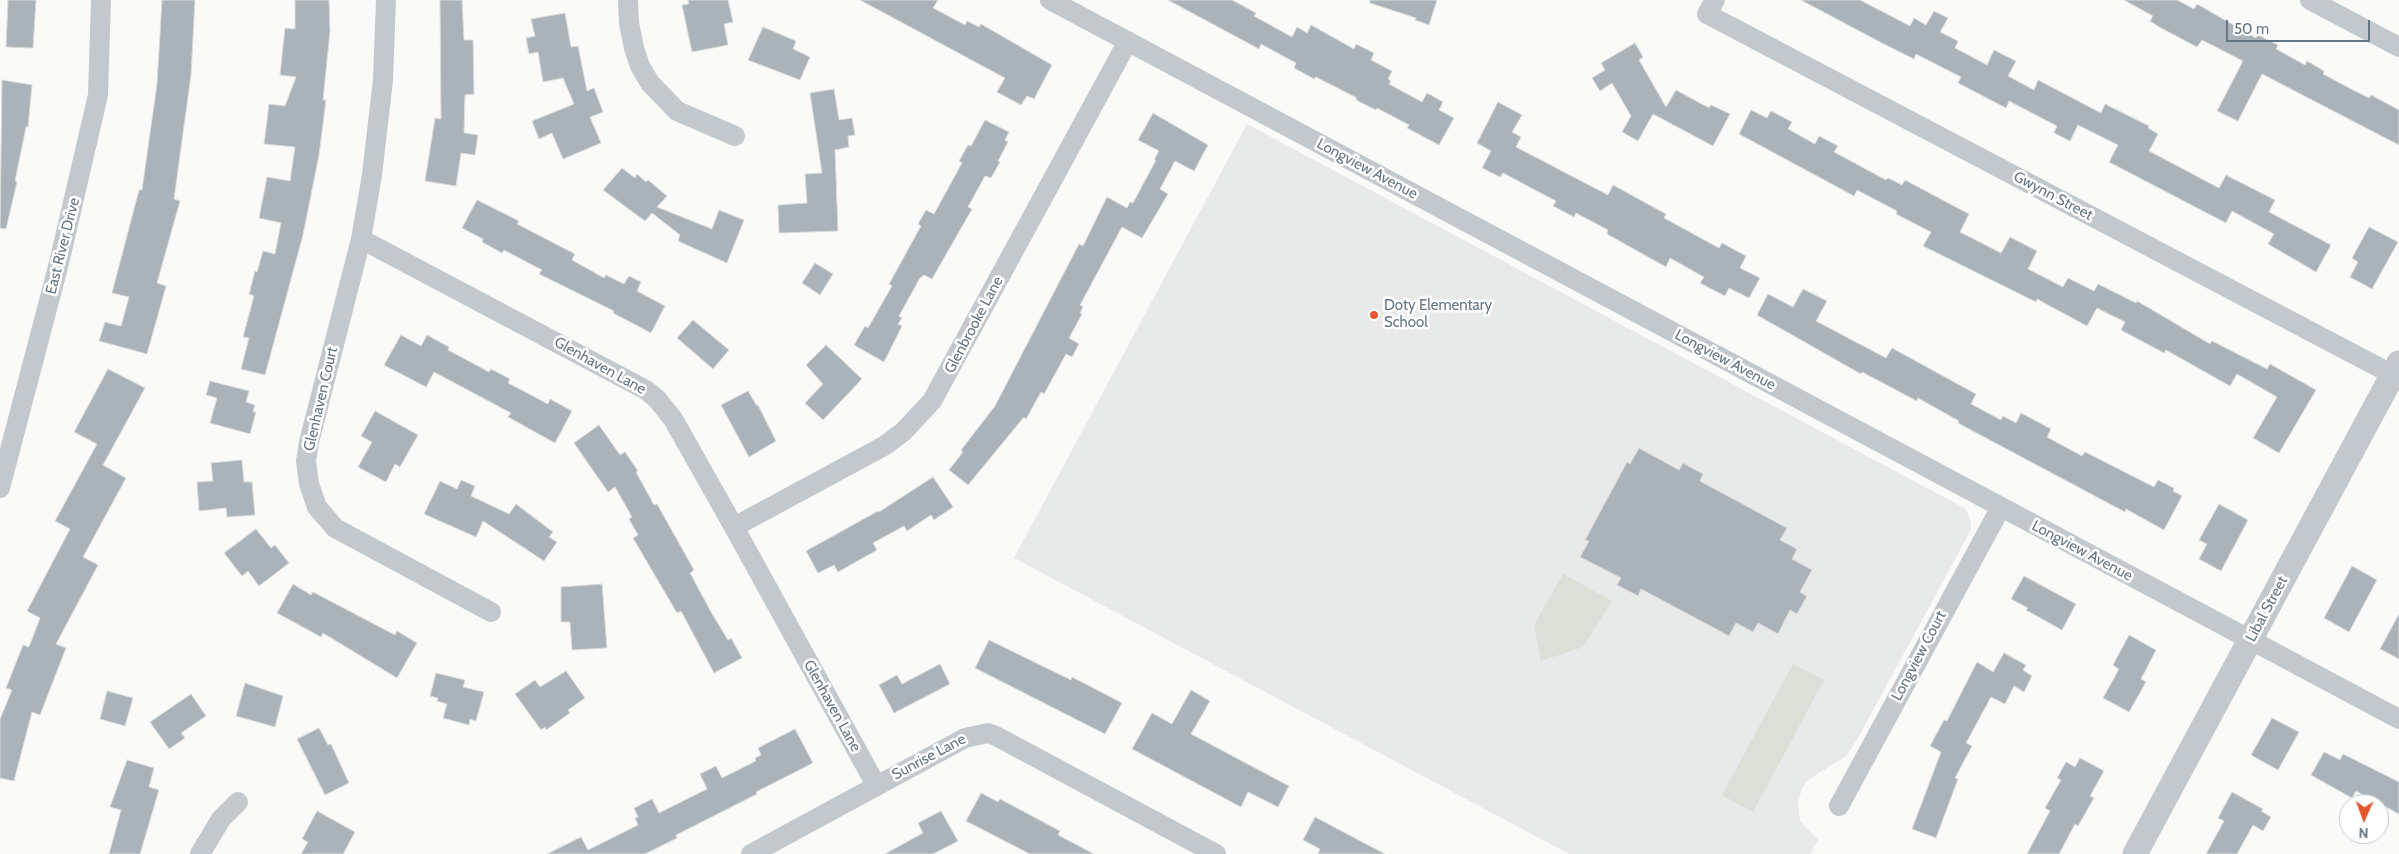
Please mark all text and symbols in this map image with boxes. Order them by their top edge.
scale bar [2229,10,2373,42]
text: 50 m [2234,20,2269,38]
street label: Longview Avenue [1314,135,1420,203]
street label: Gwynn Street [2010,168,2096,224]
street label: East River Drive [42,196,84,296]
street label: Glenbrooke Lane [941,273,1007,377]
place label: Doty Elementary School [1384,297,1492,332]
marker: Doty Elementary School [1368,309,1380,321]
street label: Longview Avenue [1672,326,1778,394]
street label: Glenhaven Lane [551,333,649,399]
street label: Glenhaven Court [300,345,342,453]
street label: Longview Avenue [2029,517,2135,585]
street label: Libal Street [2242,573,2292,645]
street label: Longview Court [1888,608,1950,704]
street label: Glenhaven Lane [799,657,865,755]
street label: Sunrise Lane [889,730,969,784]
north arrow [2339,794,2389,844]
text: N [2358,824,2369,842]

